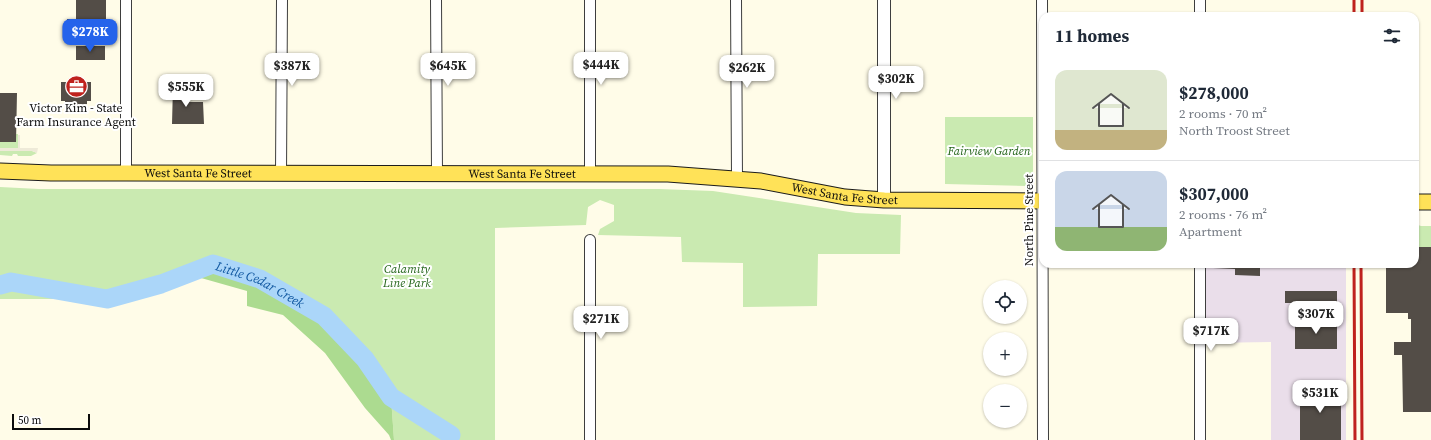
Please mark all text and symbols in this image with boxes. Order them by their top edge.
pin: $278K [62,19,118,53]
text: $278K [71,23,109,40]
text: 11 homes [1055,24,1129,48]
icon: filters [1381,25,1403,47]
pin: $444K [573,52,629,86]
pin: $387K [264,53,320,87]
pin: $645K [420,53,476,87]
pin: $262K [719,55,775,89]
text: $444K [582,56,620,73]
text: $387K [273,57,311,74]
text: $645K [429,57,467,74]
text: $262K [728,59,766,76]
pin: $302K [868,66,924,100]
text: $302K [877,70,915,87]
office icon: Victor Kim - State Farm Insurance Agent [63,74,89,100]
pin: $555K [158,74,214,108]
text: $555K [167,78,205,95]
text: $278,000 [1179,81,1249,105]
icon: home [1087,86,1135,134]
place label: Victor Kim - State Farm Insurance Agent [16,100,136,130]
text: 2 rooms · 70 m² [1179,105,1267,122]
text: North Troost Street [1179,122,1290,139]
park label: Fairview Garden [947,143,1031,159]
street label: West Santa Fe Street [144,165,252,181]
street label: West Santa Fe Street [468,166,576,182]
street label: North Pine Street [1021,174,1037,266]
street label: West Santa Fe Street [790,179,898,208]
text: $307,000 [1179,182,1249,206]
icon: home [1087,187,1135,235]
text: 2 rooms · 76 m² [1179,206,1267,223]
text: Apartment [1179,223,1242,240]
water label: Little Cedar Creek [213,257,308,312]
park label: Calamity Line Park [382,261,431,291]
map controls [983,280,1027,428]
button: locate [983,280,1027,324]
pin: $307K [1288,301,1344,335]
text: $307K [1297,305,1335,322]
pin: $271K [573,306,629,340]
text: $271K [582,310,620,327]
pin: $717K [1183,318,1239,352]
text: $717K [1192,322,1230,339]
button: + [983,332,1027,376]
pin: $531K [1292,380,1348,414]
button: − [983,384,1027,428]
text: $531K [1301,384,1339,401]
scale bar [12,412,90,431]
text: 50 m [18,413,41,428]

